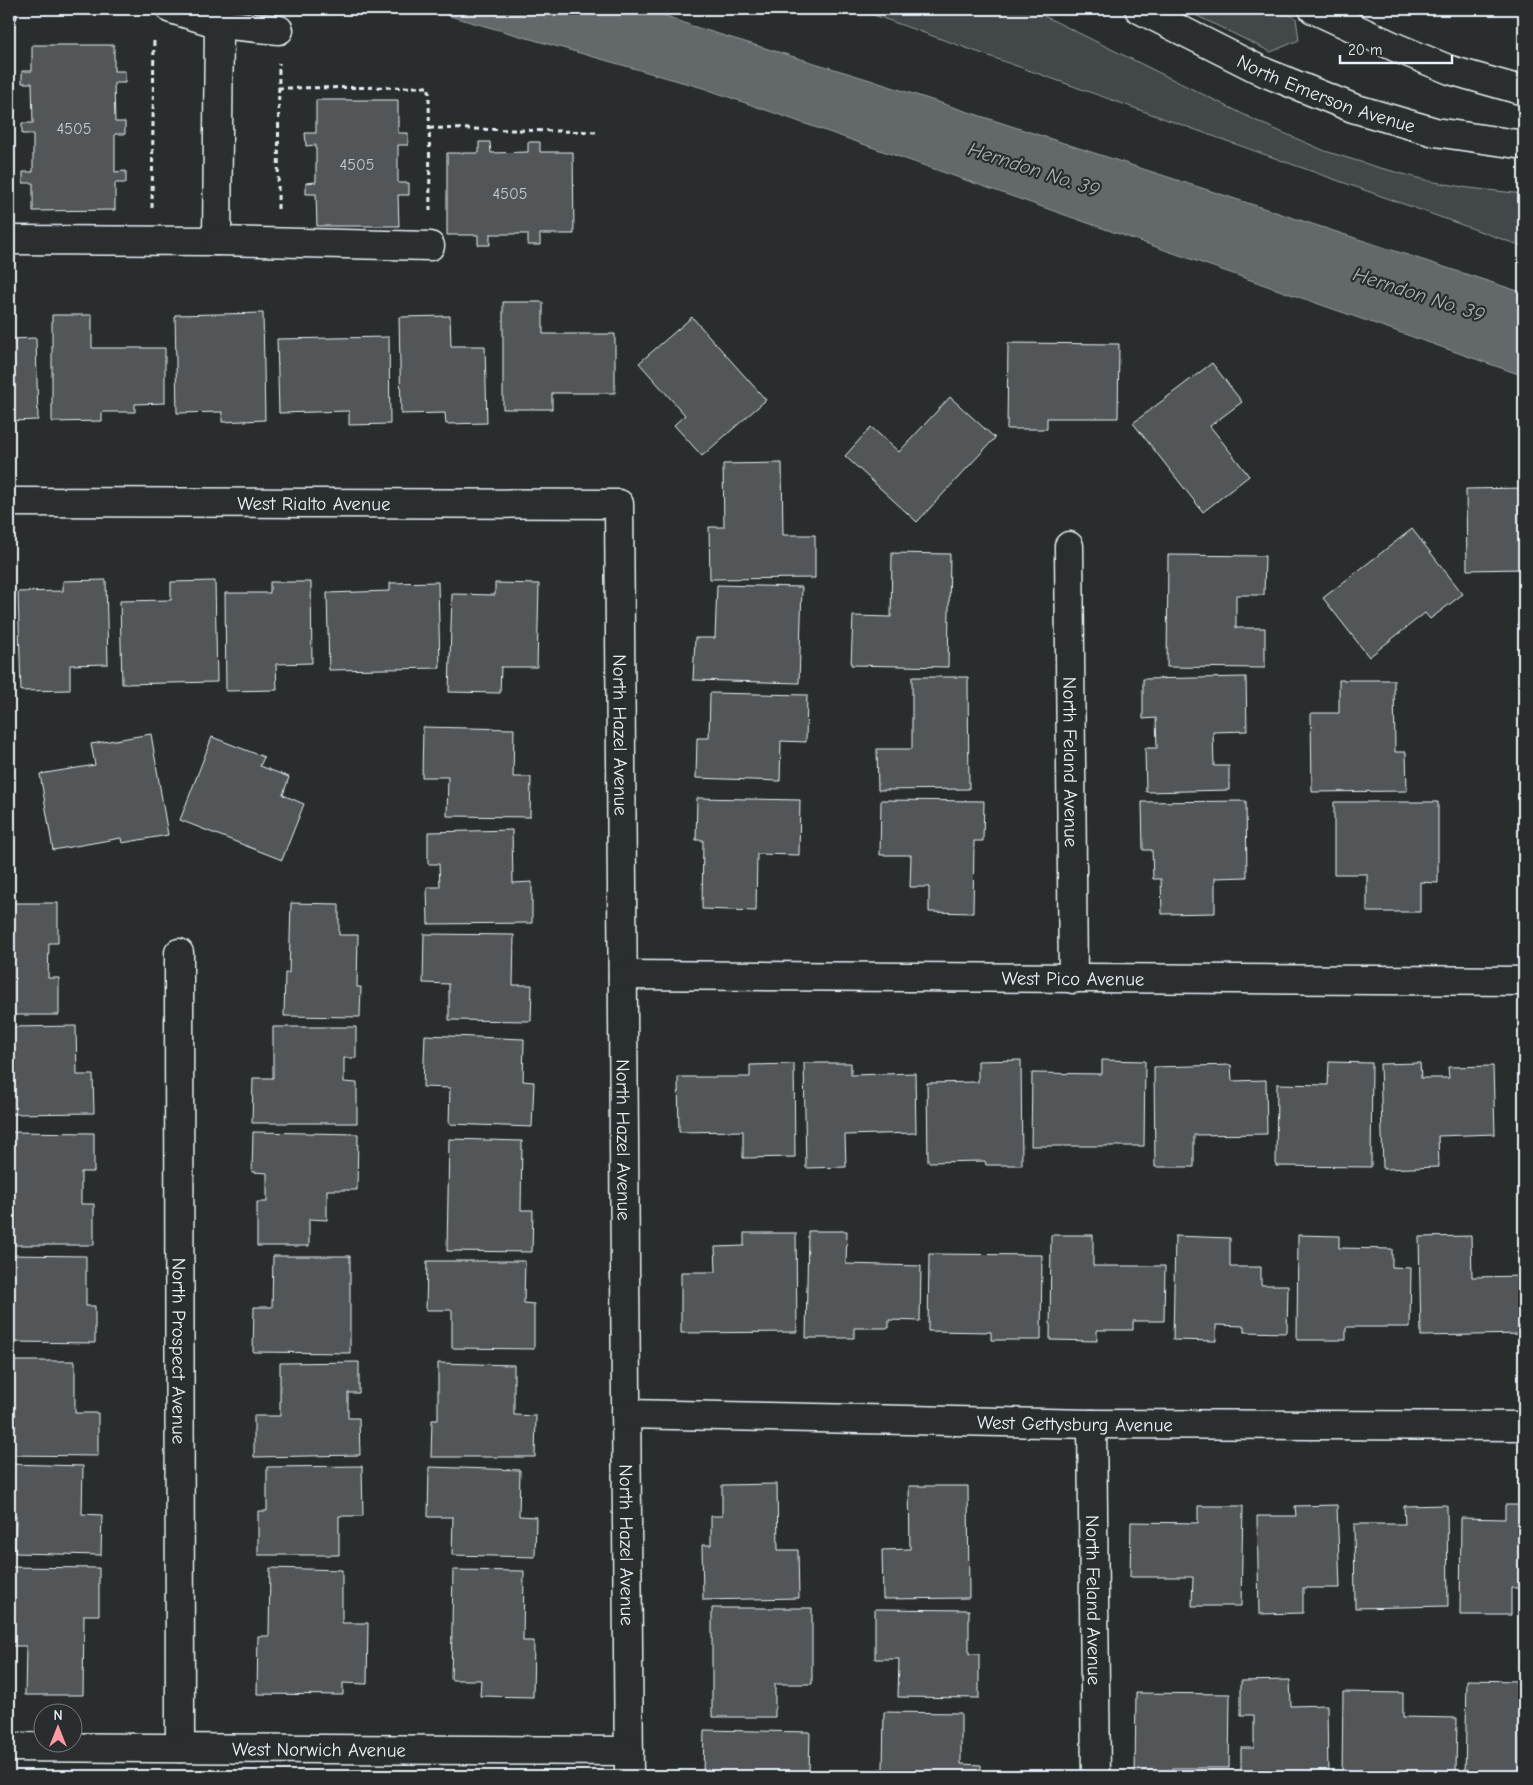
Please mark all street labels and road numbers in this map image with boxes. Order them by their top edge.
street label: North Emerson Avenue [1233,50,1418,138]
street label: West Rialto Avenue [237,493,391,515]
street label: North Hazel Avenue [608,654,631,816]
street label: North Feland Avenue [1058,677,1082,847]
street label: West Pico Avenue [1001,968,1145,990]
street label: North Hazel Avenue [611,1059,635,1221]
street label: North Prospect Avenue [167,1258,190,1444]
street label: West Gettysburg Avenue [977,1412,1173,1436]
street label: North Hazel Avenue [615,1464,638,1626]
street label: North Feland Avenue [1081,1515,1105,1685]
street label: West Norwich Avenue [232,1738,406,1762]

